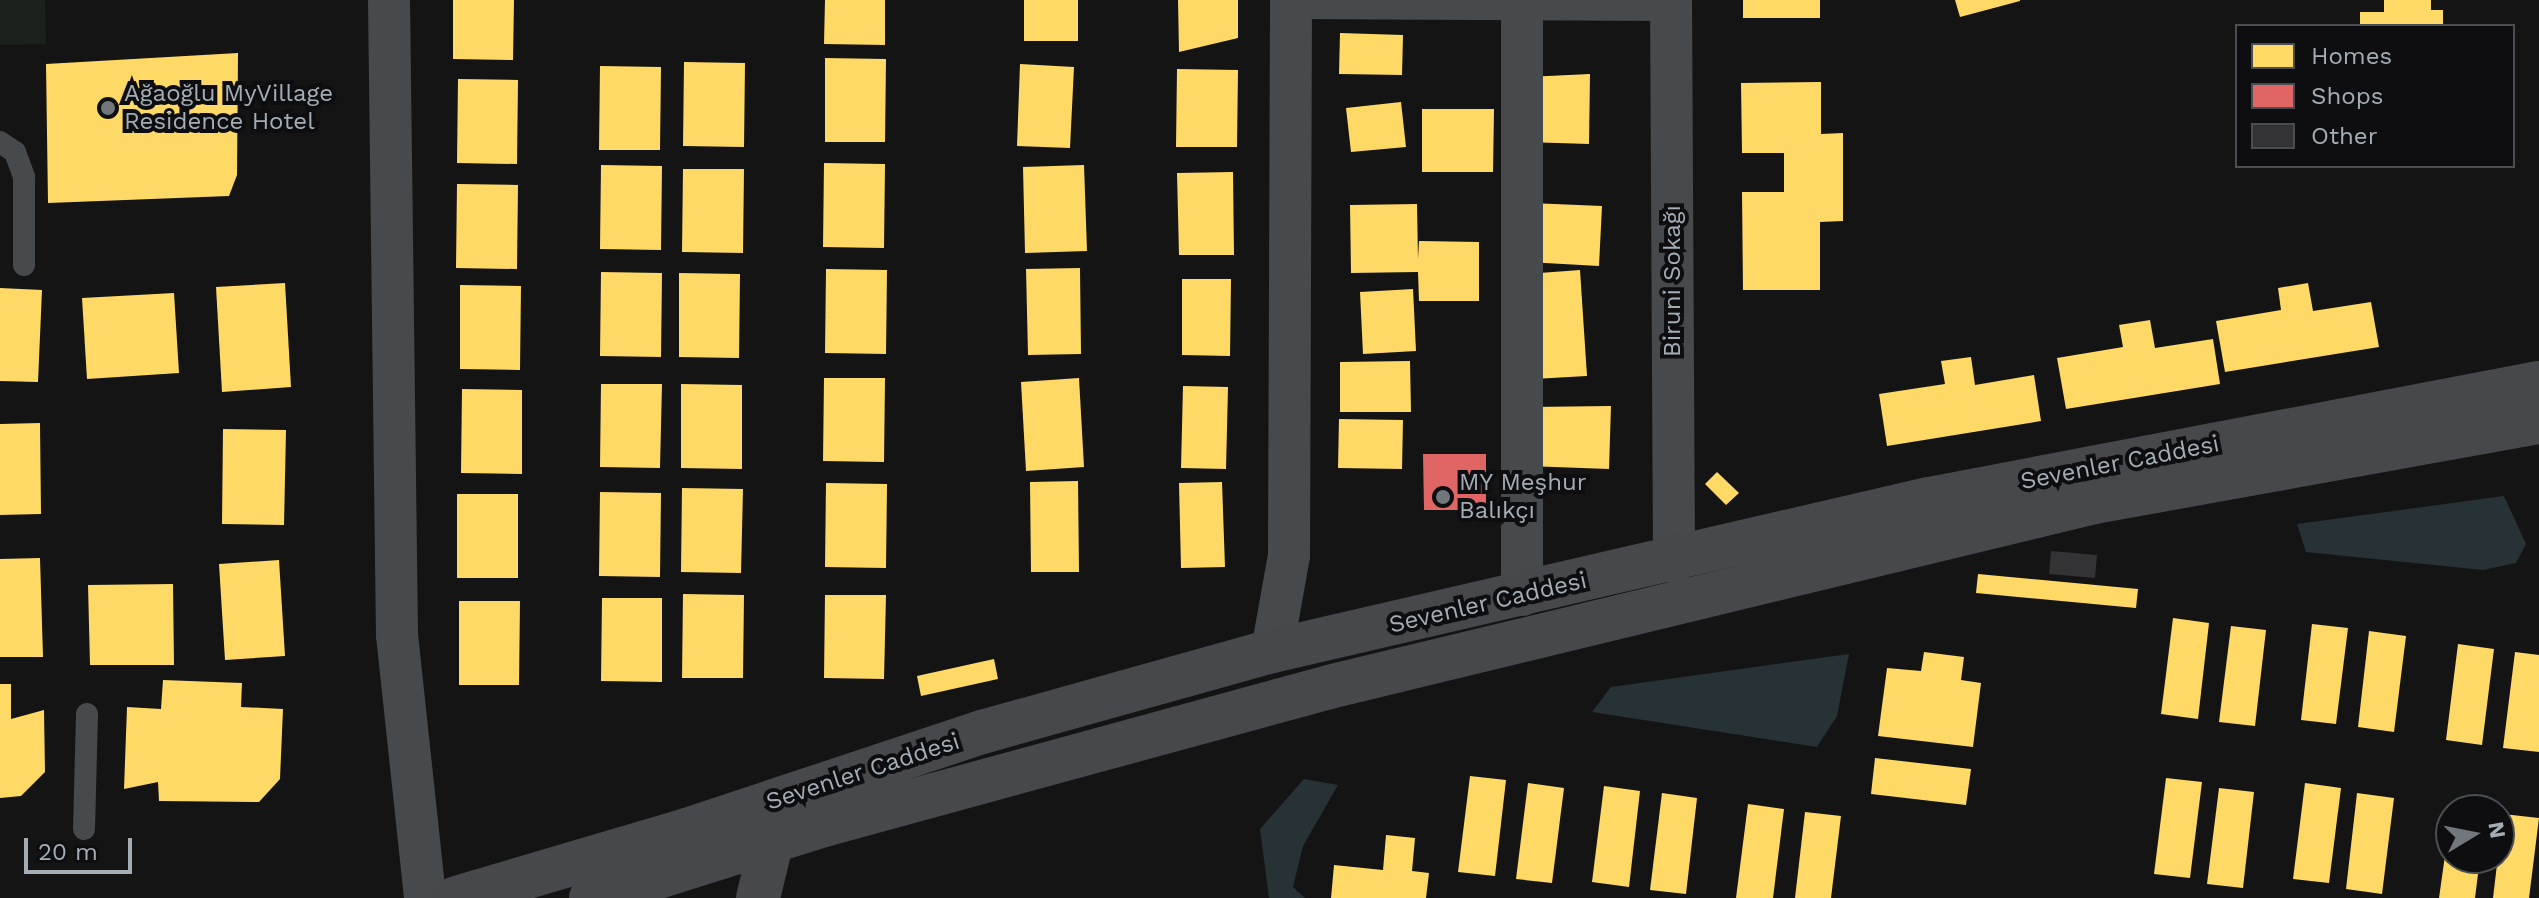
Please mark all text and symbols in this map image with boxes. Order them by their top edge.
legend [2235,24,2515,168]
text: Homes [2311,42,2392,70]
place label: Ağaoğlu MyVillage Residence Hotel [124,80,333,136]
text: Shops [2311,82,2383,110]
marker: Ağaoğlu MyVillage Residence Hotel [99,99,117,117]
text: Other [2311,122,2378,150]
street label: Biruni Sokağı [1659,205,1687,357]
street label: Sevenler Caddesi [2018,430,2222,496]
place label: MY Meşhur Balıkçı [1459,469,1588,525]
marker: MY Meşhur Balıkçı [1434,488,1452,506]
street label: Sevenler Caddesi [1386,566,1590,640]
street label: Sevenler Caddesi [762,727,964,817]
north arrow [2435,794,2515,874]
text: N [2483,820,2511,840]
scale bar [28,822,136,872]
text: 20 m [38,838,98,866]

